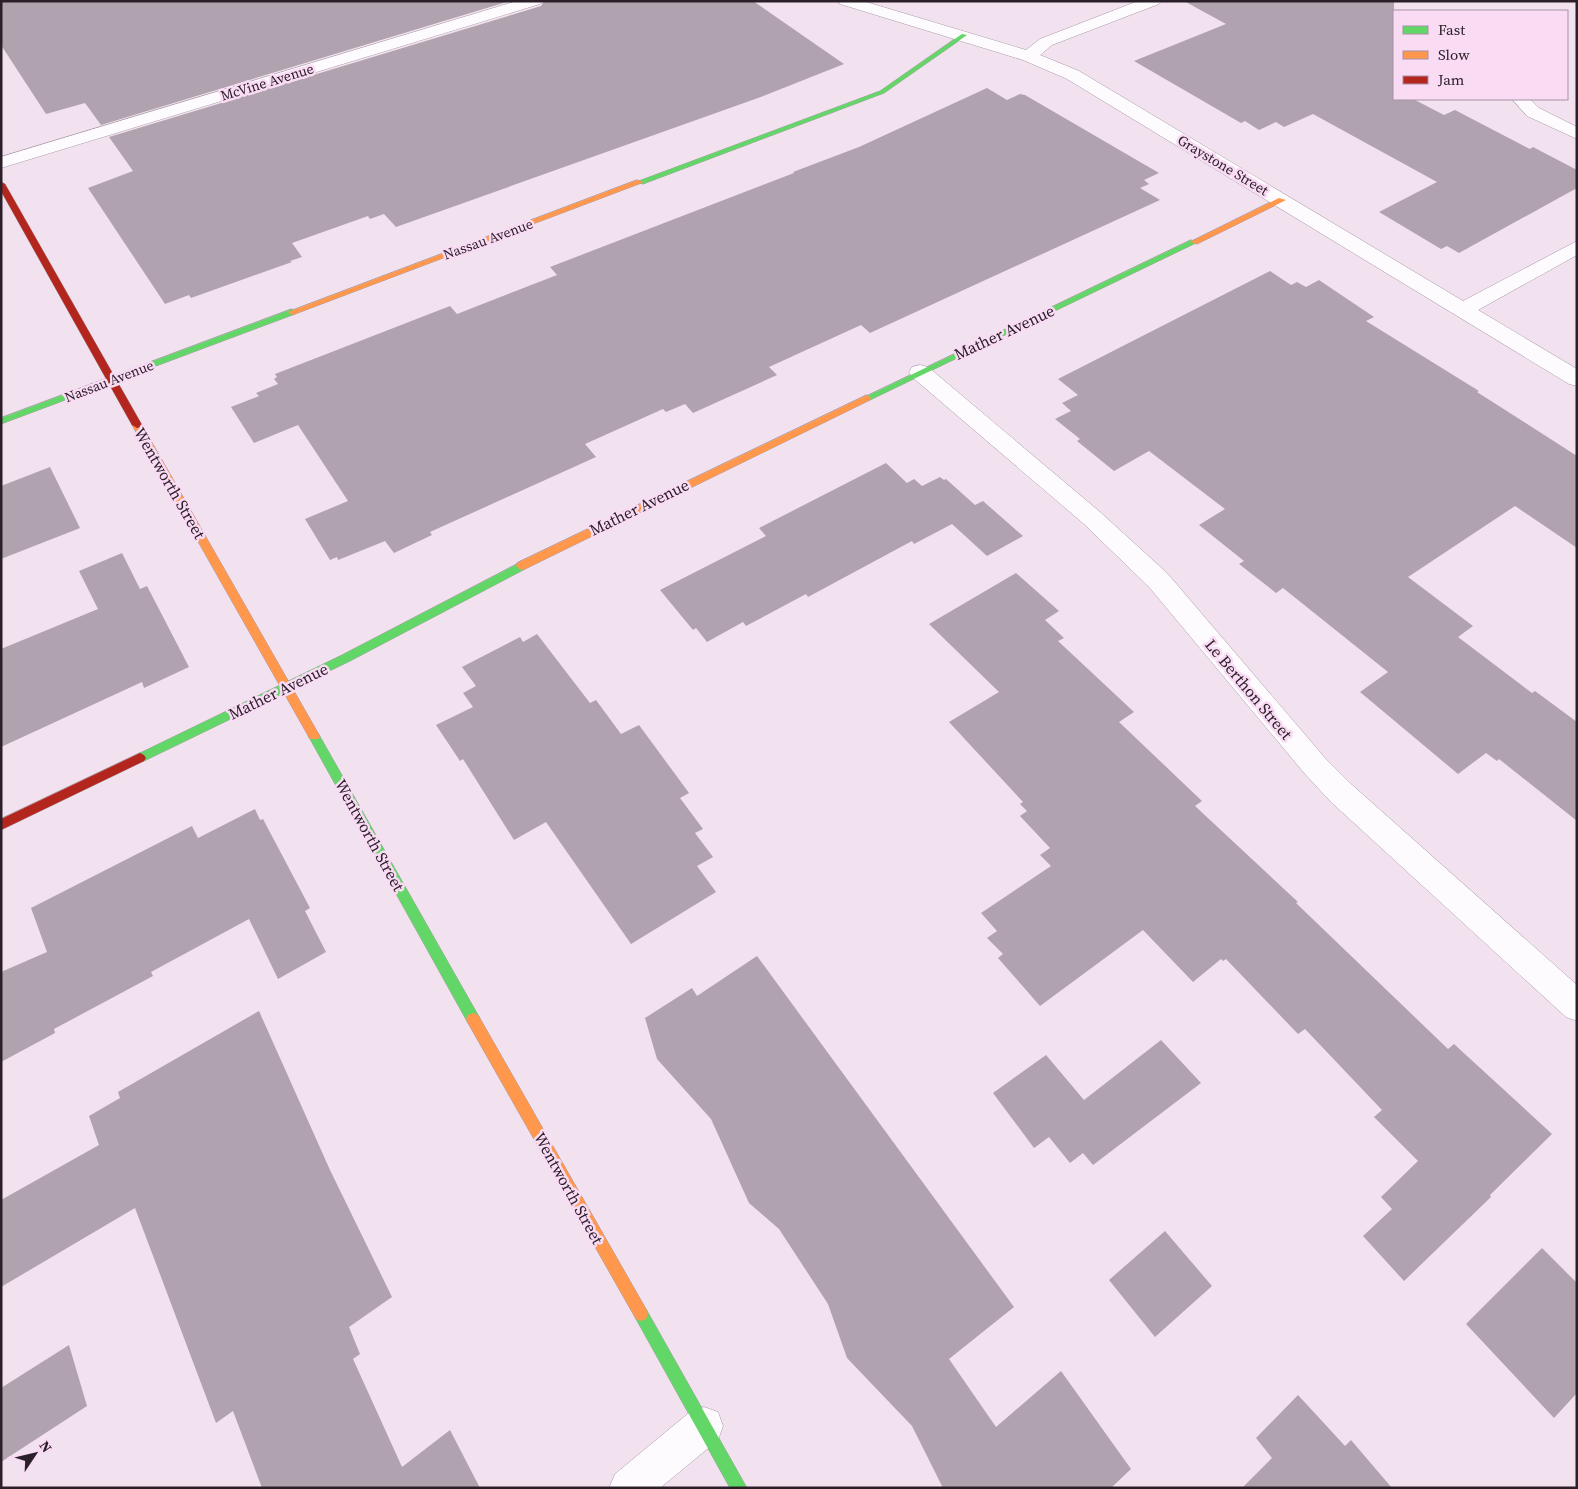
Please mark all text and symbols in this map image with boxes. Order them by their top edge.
legend [1393,10,1568,100]
text: Fast [1438,19,1465,40]
text: Slow [1438,44,1470,65]
street label: McVine Avenue [218,58,316,106]
text: Jam [1437,69,1465,90]
street label: Graystone Street [1174,130,1273,200]
street label: Nassau Avenue [440,214,536,264]
street label: Mather Avenue [950,299,1058,365]
street label: Nassau Avenue [62,355,156,407]
street label: Wentworth Street [129,423,211,543]
street label: Mather Avenue [586,473,692,541]
street label: Le Berthon Street [1200,634,1298,745]
street label: Mather Avenue [225,657,331,725]
street label: Wentworth Street [330,775,410,896]
street label: Wentworth Street [529,1128,609,1249]
north arrow [10,1429,60,1479]
text: N [35,1437,57,1456]

